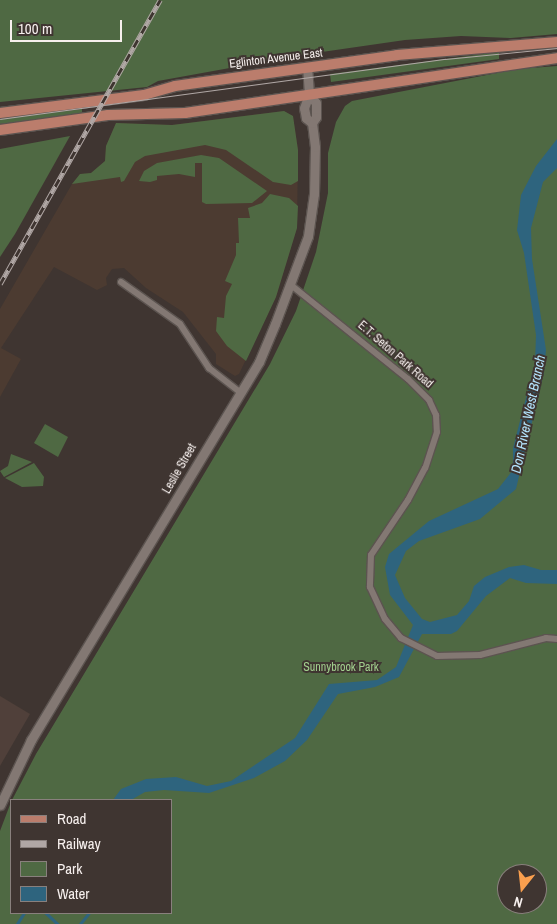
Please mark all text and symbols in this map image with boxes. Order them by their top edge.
scale bar [12,10,125,42]
text: 100 m [18,18,52,39]
street label: Eglinton Avenue East [228,46,324,72]
street label: E.T. Seton Park Road [355,319,435,391]
water label: Don River West Branch [507,353,549,475]
street label: Leslie Street [160,441,200,497]
park label: Sunnybrook Park [303,661,379,675]
legend [10,799,172,914]
text: Road [57,808,86,829]
text: Railway [57,833,101,854]
text: Park [57,858,82,879]
north arrow [497,864,547,914]
text: Water [57,883,89,904]
text: N [512,893,525,912]

